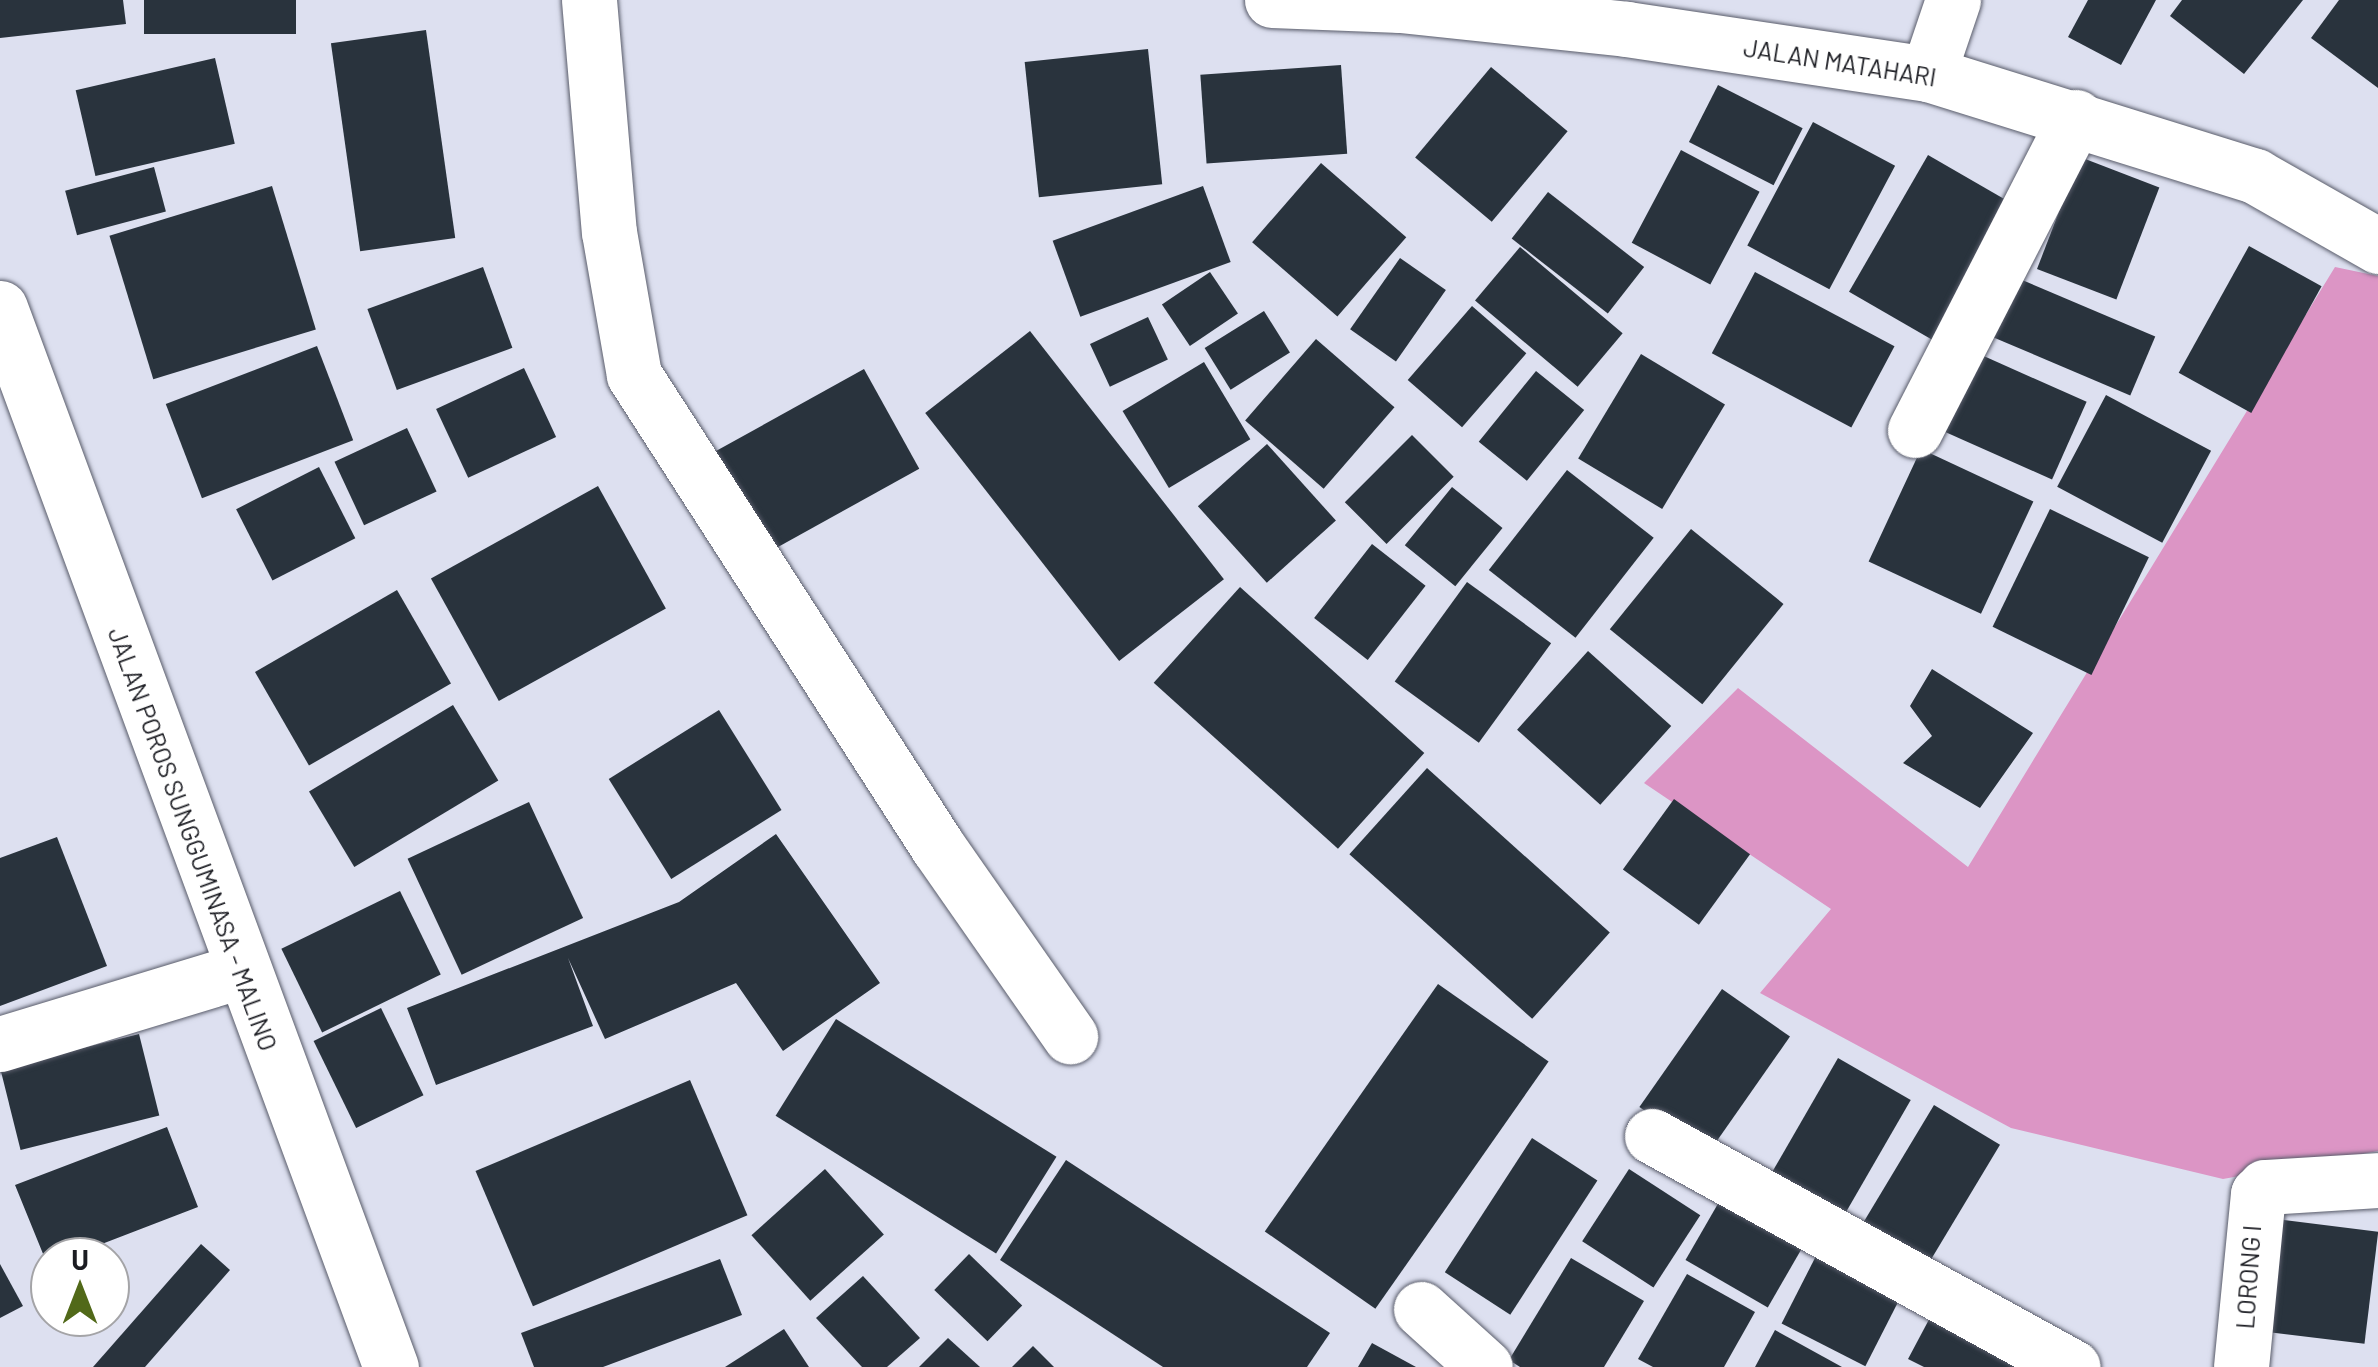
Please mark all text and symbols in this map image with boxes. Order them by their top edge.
street label: JALAN MATAHARI [1742,32,1938,92]
street label: JALAN POROS SUNGGUMINASA - MALINO [102,623,284,1055]
street label: LORONG I [2229,1224,2267,1330]
north arrow [30,1237,130,1337]
text: U [71,1242,89,1276]

